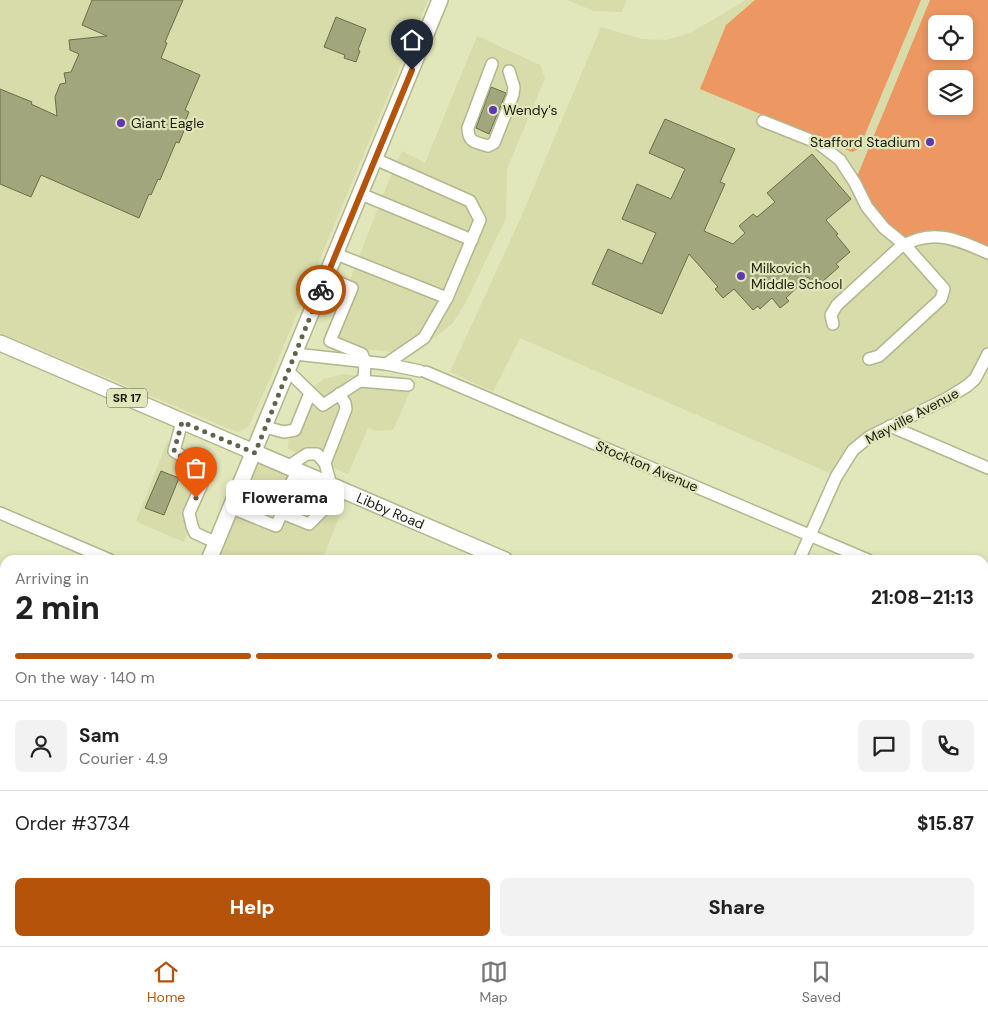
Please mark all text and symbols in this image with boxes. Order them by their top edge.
map controls [928,15,973,115]
button: locate [928,15,973,60]
pin [391,19,433,70]
icon: home [398,26,426,54]
button: layers [928,70,973,115]
place label: Wendy's [503,101,558,119]
marker: Wendy's [487,104,499,116]
place label: Giant Eagle [131,114,204,132]
marker: Giant Eagle [115,117,127,129]
place label: Stafford Stadium [810,133,920,151]
marker: Stafford Stadium [924,136,936,148]
place label: Milkovich Middle School [751,259,842,293]
courier [296,265,346,315]
marker: Milkovich Middle School [735,270,747,282]
icon: bike [307,276,335,304]
street label: Mayville Avenue [862,384,962,448]
road number: SR 17 [107,388,147,408]
street label: Stockton Avenue [593,436,701,496]
pin [175,447,217,498]
icon: bag [182,454,210,482]
callout: Flowerama [226,480,344,516]
text: Flowerama [242,487,328,508]
street label: Libby Road [354,488,427,533]
text: Arriving in [15,568,89,589]
text: 21:08–21:13 [871,585,974,610]
text: 2 min [15,587,100,629]
text: On the way · 140 m [15,667,155,688]
button: person [15,720,67,772]
button: chat [858,720,910,772]
button: phone [922,720,974,772]
text: Sam [79,723,120,748]
text: Courier · 4.9 [79,748,168,769]
text: Order #3734 [15,811,130,836]
text: $15.87 [917,811,974,836]
button: Help [15,878,490,936]
button: Share [500,878,974,936]
tab: Home [147,958,185,1006]
tab: Map [479,958,508,1006]
tab: Saved [802,958,841,1006]

